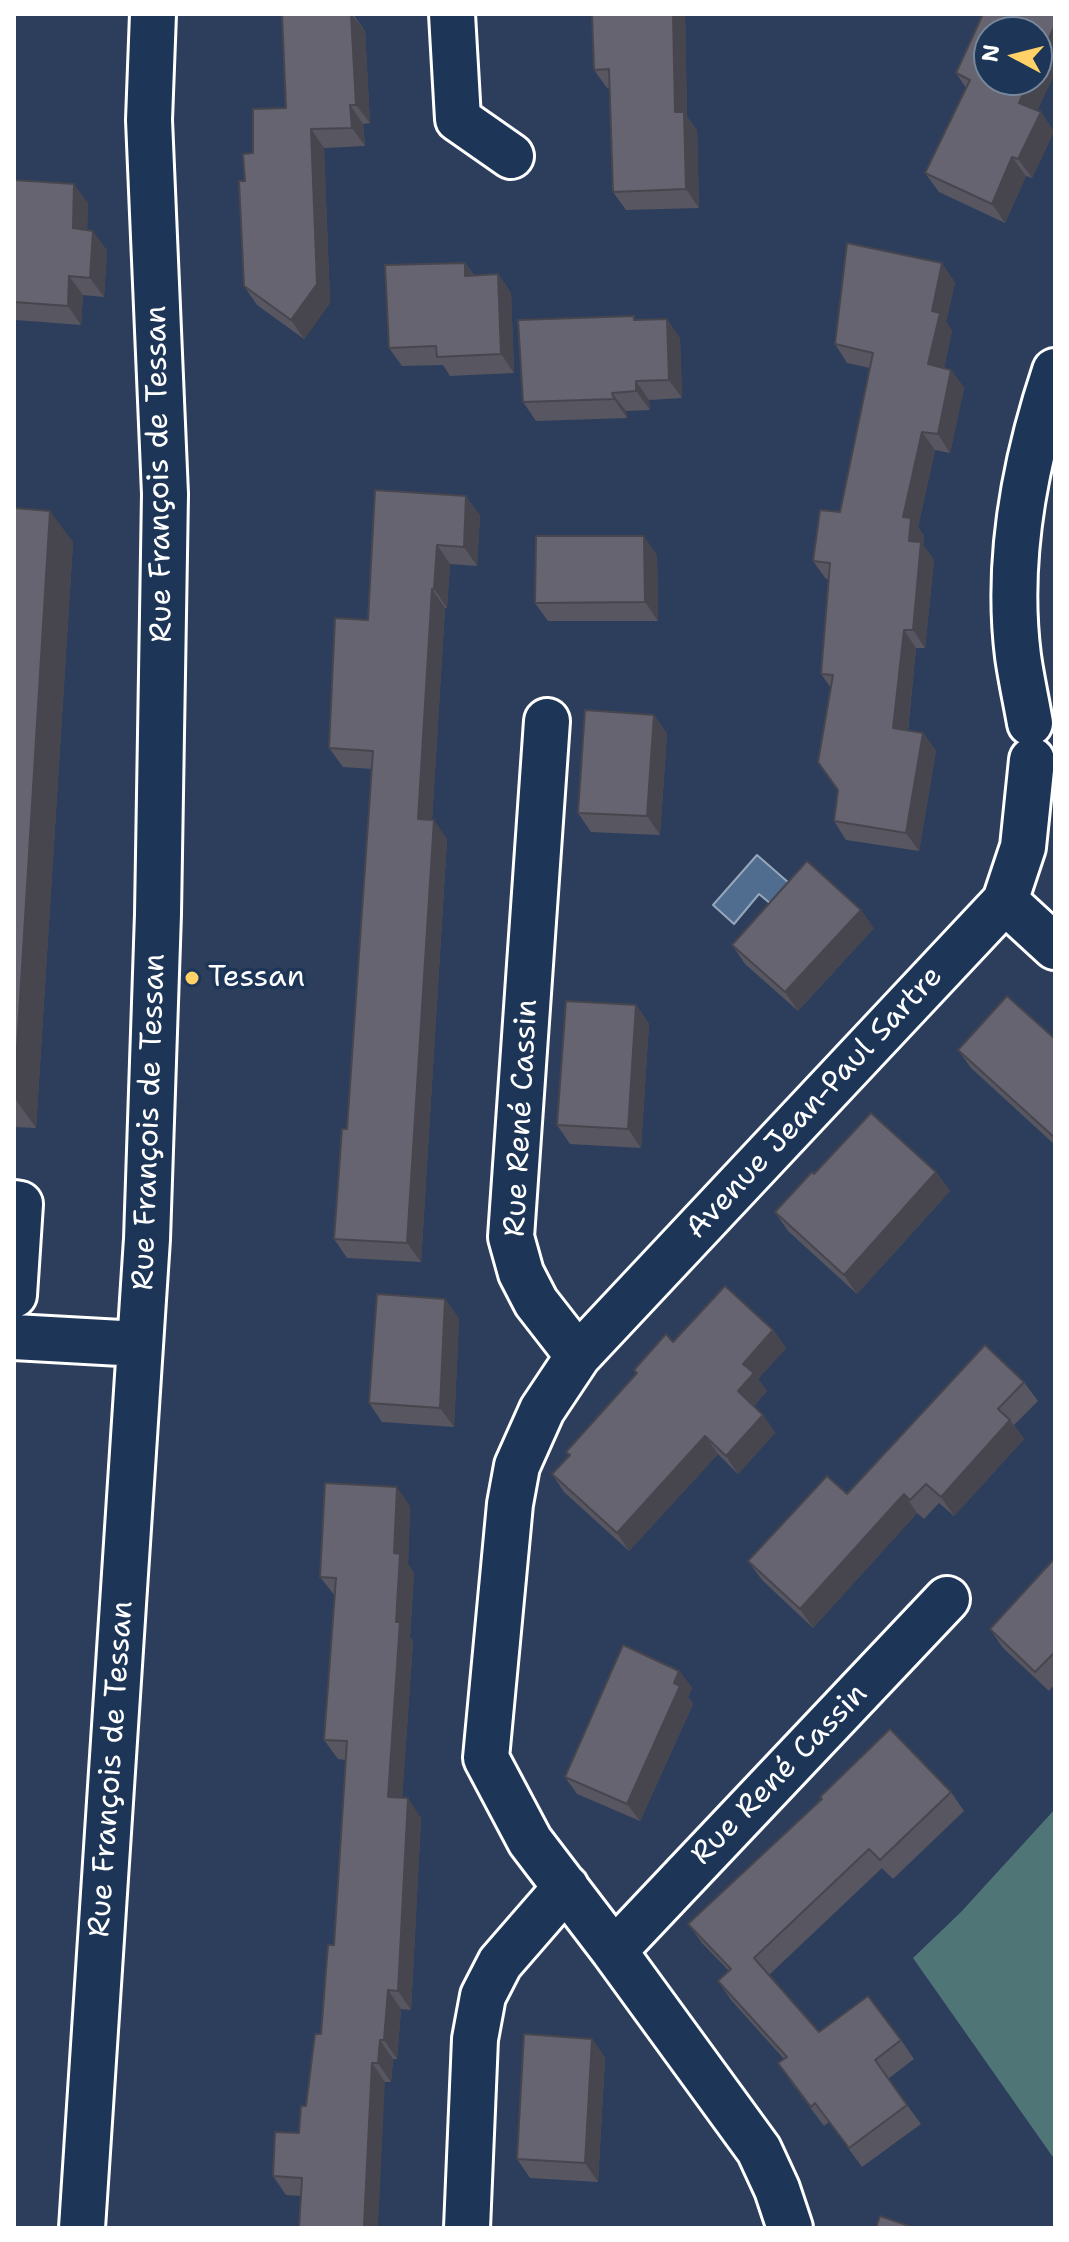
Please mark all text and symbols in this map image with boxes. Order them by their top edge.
north arrow [973,16,1053,96]
text: N [975,43,1006,64]
street label: Rue François de Tessan [139,305,181,643]
street label: Rue François de Tessan [126,953,174,1291]
street label: Avenue Jean-Paul Sartre [679,959,951,1247]
place label: Tessan [208,960,305,996]
marker: Tessan [183,969,201,987]
street label: Rue René Cassin [498,998,546,1238]
street label: Rue François de Tessan [82,1600,142,1938]
street label: Rue René Cassin [684,1677,876,1873]

